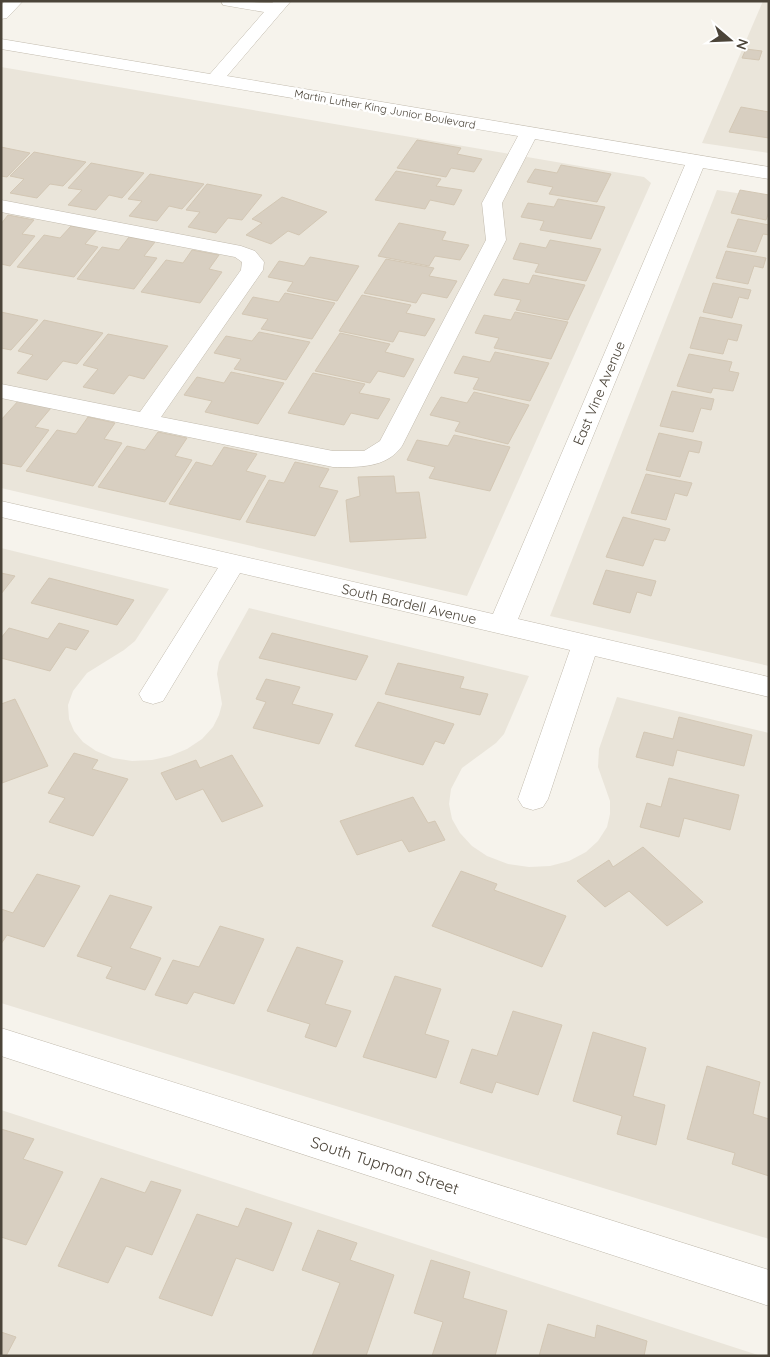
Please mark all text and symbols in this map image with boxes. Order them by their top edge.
north arrow [705,15,755,65]
text: N [732,36,752,52]
street label: Martin Luther King Junior Boulevard [293,86,477,132]
street label: East Vine Avenue [569,338,629,448]
street label: South Bardell Avenue [340,580,478,628]
street label: South Tupman Street [308,1132,462,1198]

